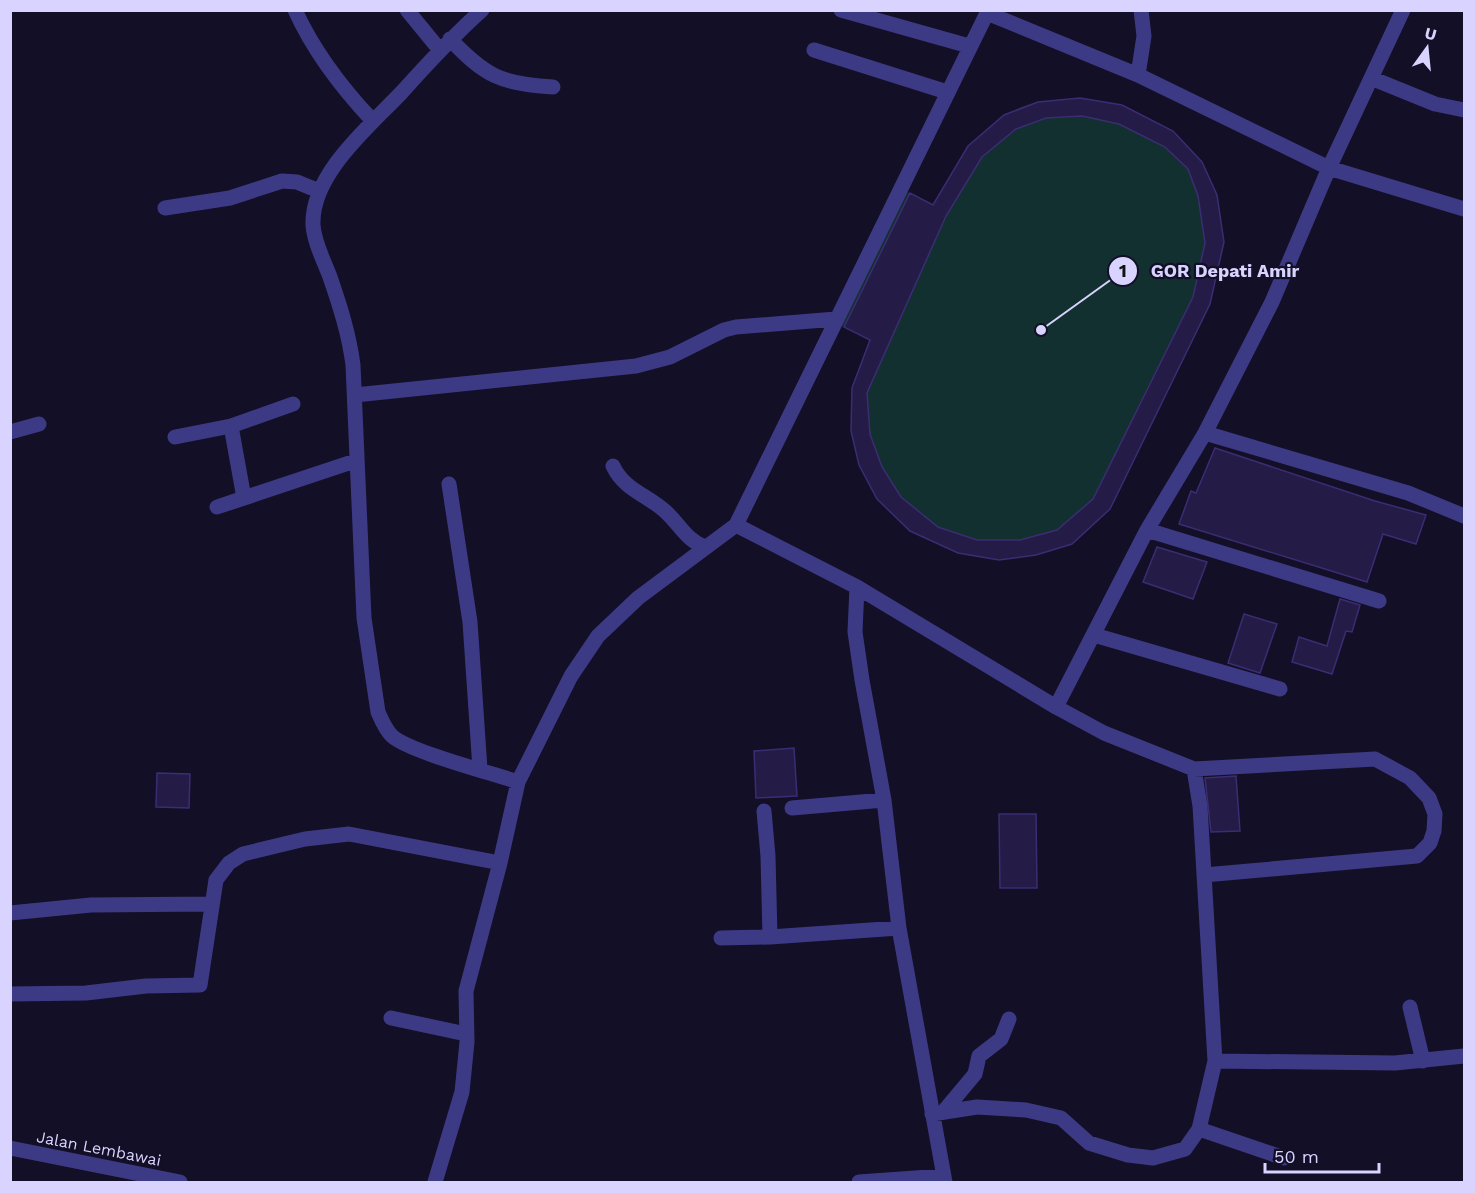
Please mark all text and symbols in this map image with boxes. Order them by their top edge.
north arrow [1397,18,1457,78]
text: U [1423,23,1439,45]
callout: GOR Depati Amir [1108,253,1311,289]
text: 1 [1119,260,1127,281]
text: GOR Depati Amir [1151,260,1299,281]
street label: Jalan Lembawai [35,1127,163,1170]
scale bar [1265,1136,1379,1174]
text: 50 m [1274,1146,1319,1167]

